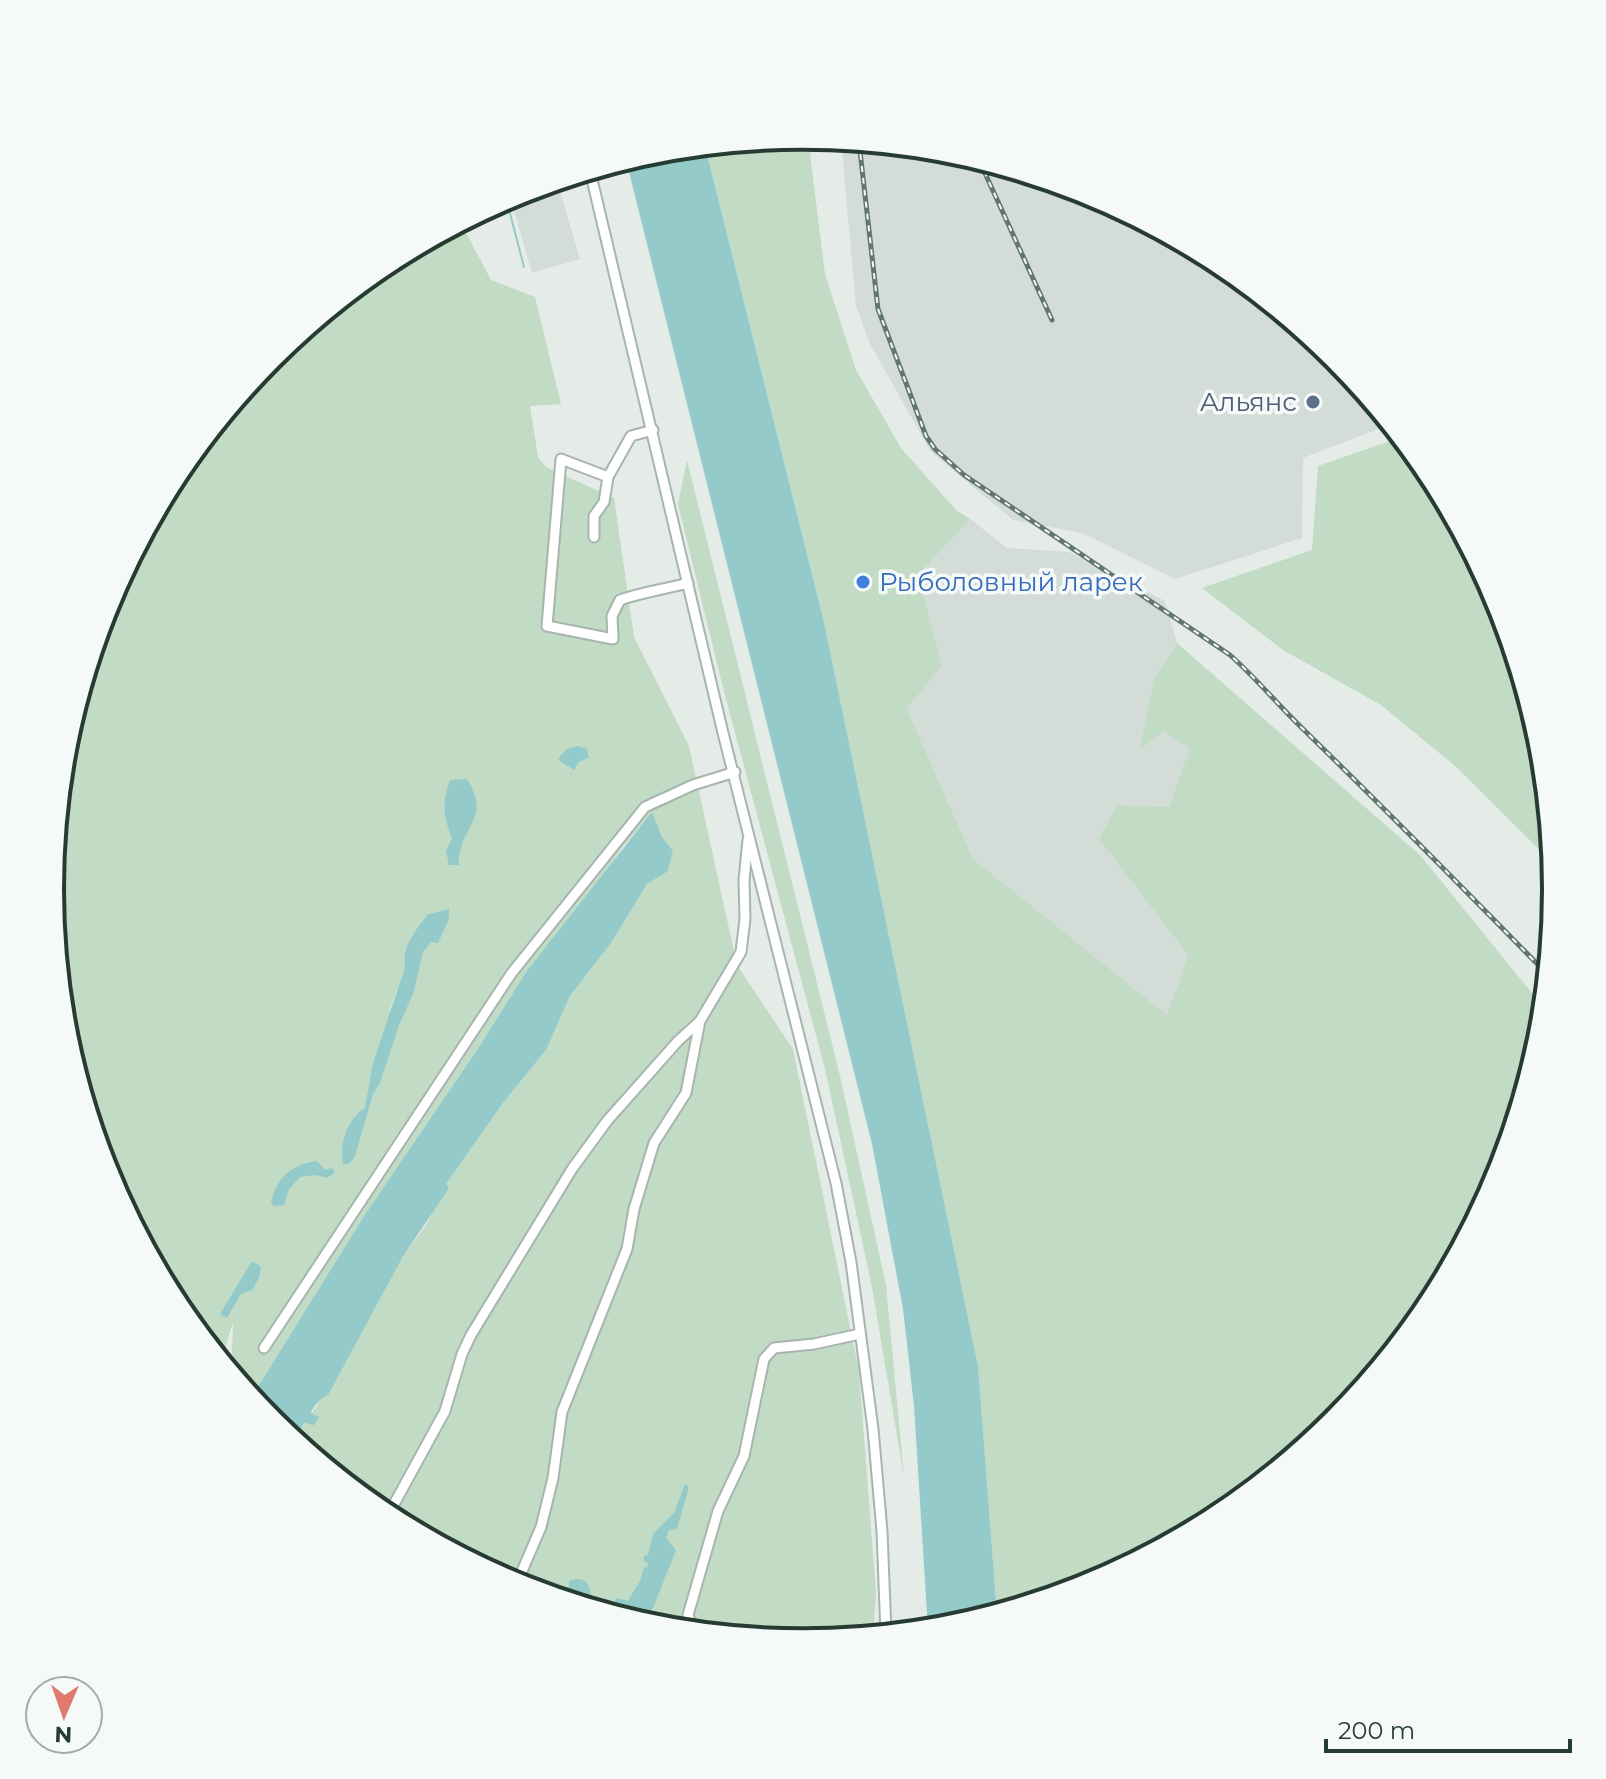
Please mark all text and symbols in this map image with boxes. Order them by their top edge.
place label: Альянс [1200,386,1297,418]
marker: Альянс [1304,393,1322,411]
place label: Рыболовный ларек [879,566,1143,598]
marker: Рыболовный ларек [854,573,872,591]
north arrow [24,1675,104,1755]
scale bar [1326,1703,1570,1753]
text: 200 m [1338,1716,1415,1745]
text: N [54,1721,73,1748]

